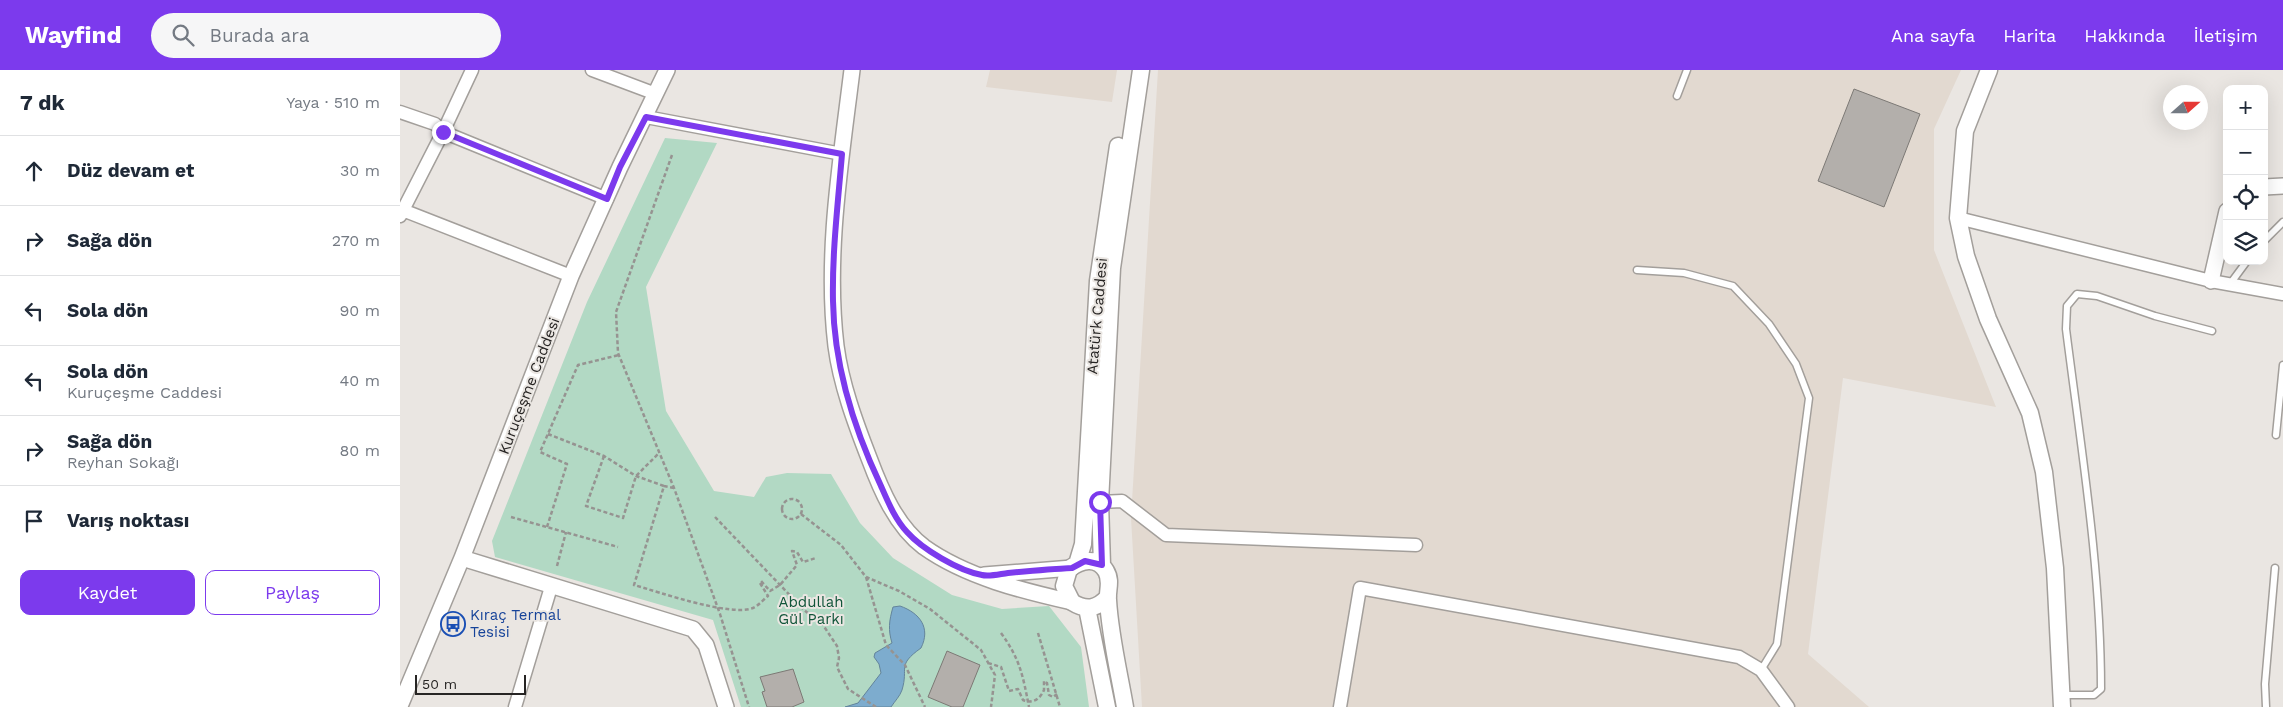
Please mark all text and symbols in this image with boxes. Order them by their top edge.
search box [151,13,501,58]
text: Wayfind [25,21,121,49]
icon: search [169,21,197,49]
text: Burada ara [209,24,310,47]
text: Ana sayfa [1891,25,1975,46]
text: Harita [2003,25,2056,46]
text: Hakkında [2084,25,2165,46]
text: İletişim [2193,25,2258,46]
north arrow [2163,85,2208,130]
map controls [2223,85,2268,265]
button: + [2223,85,2268,130]
text: 7 dk [20,90,65,115]
text: Yaya · 510 m [286,93,380,112]
route end [432,121,455,144]
button: − [2223,130,2268,175]
icon: ahead [20,157,48,185]
text: Düz devam et [67,159,194,182]
text: 30 m [340,161,380,180]
button: locate [2223,175,2268,220]
button: layers [2223,220,2268,265]
icon: right [20,227,48,255]
text: Sağa dön [67,229,152,252]
text: 270 m [332,231,380,250]
street label: Atatürk Caddesi [1083,257,1111,375]
icon: left [20,297,48,325]
text: Sola dön [67,299,148,322]
text: 90 m [339,301,380,320]
street label: Kuruçeşme Caddesi [495,315,563,457]
text: Sola dön [67,360,148,383]
icon: left [20,367,48,395]
text: 40 m [340,371,380,390]
text: Kuruçeşme Caddesi [67,383,222,402]
text: Sağa dön [67,430,152,453]
icon: right [20,437,48,465]
text: 80 m [339,441,380,460]
text: Reyhan Sokağı [67,453,179,472]
route start [1089,491,1112,514]
icon: arrive [20,507,48,535]
text: Varış noktası [67,509,189,532]
button: Kaydet [20,570,195,615]
button: Paylaş [205,570,380,615]
park label: Abdullah Gül Parkı [778,593,844,628]
place label: Kıraç Termal Tesisi [470,606,561,641]
bus stop icon: Kıraç Termal Tesisi [440,611,466,637]
scale bar [415,672,526,695]
text: 50 m [422,676,457,692]

